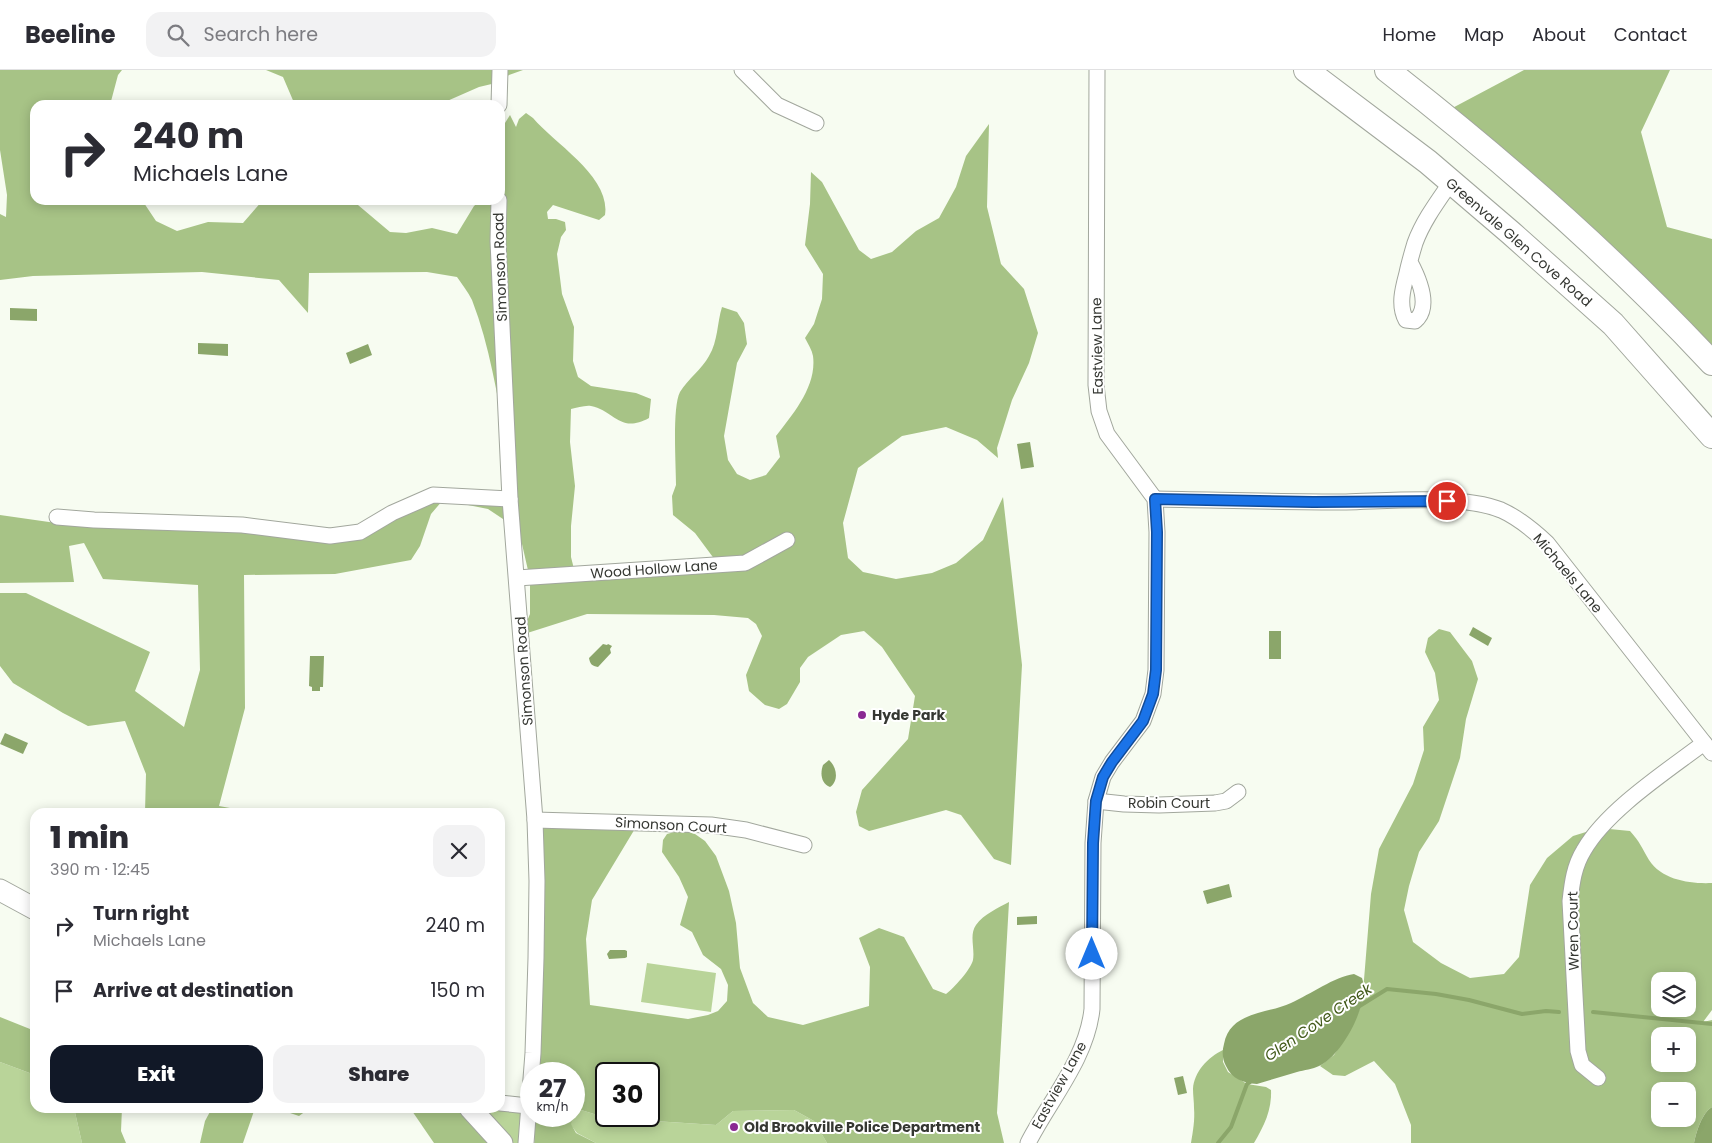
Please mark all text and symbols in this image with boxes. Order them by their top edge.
search box [146,12,496,57]
text: Beeline [25,18,116,51]
icon: search [164,21,192,49]
text: Search here [204,21,318,48]
text: Home [1382,22,1436,47]
text: Map [1464,22,1504,47]
text: About [1532,22,1586,47]
text: Contact [1614,22,1687,47]
text: 240 m [133,111,244,160]
icon: right [50,120,115,185]
text: Michaels Lane [133,158,288,189]
street label: Greenvale Glen Cove Road [1442,173,1596,311]
street label: Simonson Road [488,212,512,322]
street label: Eastview Lane [1086,297,1108,395]
pin [1426,480,1468,522]
icon: arrive [1433,487,1461,515]
street label: Michaels Lane [1529,529,1608,617]
street label: Wood Hollow Lane [590,555,719,583]
street label: Simonson Road [510,616,538,726]
place label: Hyde Park [872,705,945,725]
marker: Hyde Park [856,709,868,721]
street label: Robin Court [1128,793,1210,813]
street label: Simonson Court [615,812,727,838]
text: 1 min [50,816,129,859]
button: close [433,825,485,877]
text: 390 m · 12:45 [50,858,150,881]
street label: Wren Court [1562,891,1584,971]
text: Turn right [93,900,189,927]
icon: right [50,912,78,940]
text: 240 m [426,912,485,939]
position arrow [1065,927,1117,979]
text: Michaels Lane [93,929,206,952]
map controls [1651,972,1696,1127]
button: layers [1651,972,1696,1017]
icon: arrive [50,977,78,1005]
text: Arrive at destination [93,977,294,1004]
text: 150 m [430,977,485,1004]
water label: Glen Cove Creek [1260,977,1377,1066]
button: + [1651,1027,1696,1072]
street label: Eastview Lane [1027,1037,1092,1132]
button: Exit [50,1045,263,1103]
button: Share [273,1045,485,1103]
speed limit sign: 30 [595,1062,660,1127]
text: 27 [539,1071,566,1106]
button: − [1651,1082,1696,1127]
text: km/h [537,1098,568,1115]
place label: Old Brookville Police Department [744,1117,980,1137]
marker: Old Brookville Police Department [728,1121,740,1133]

